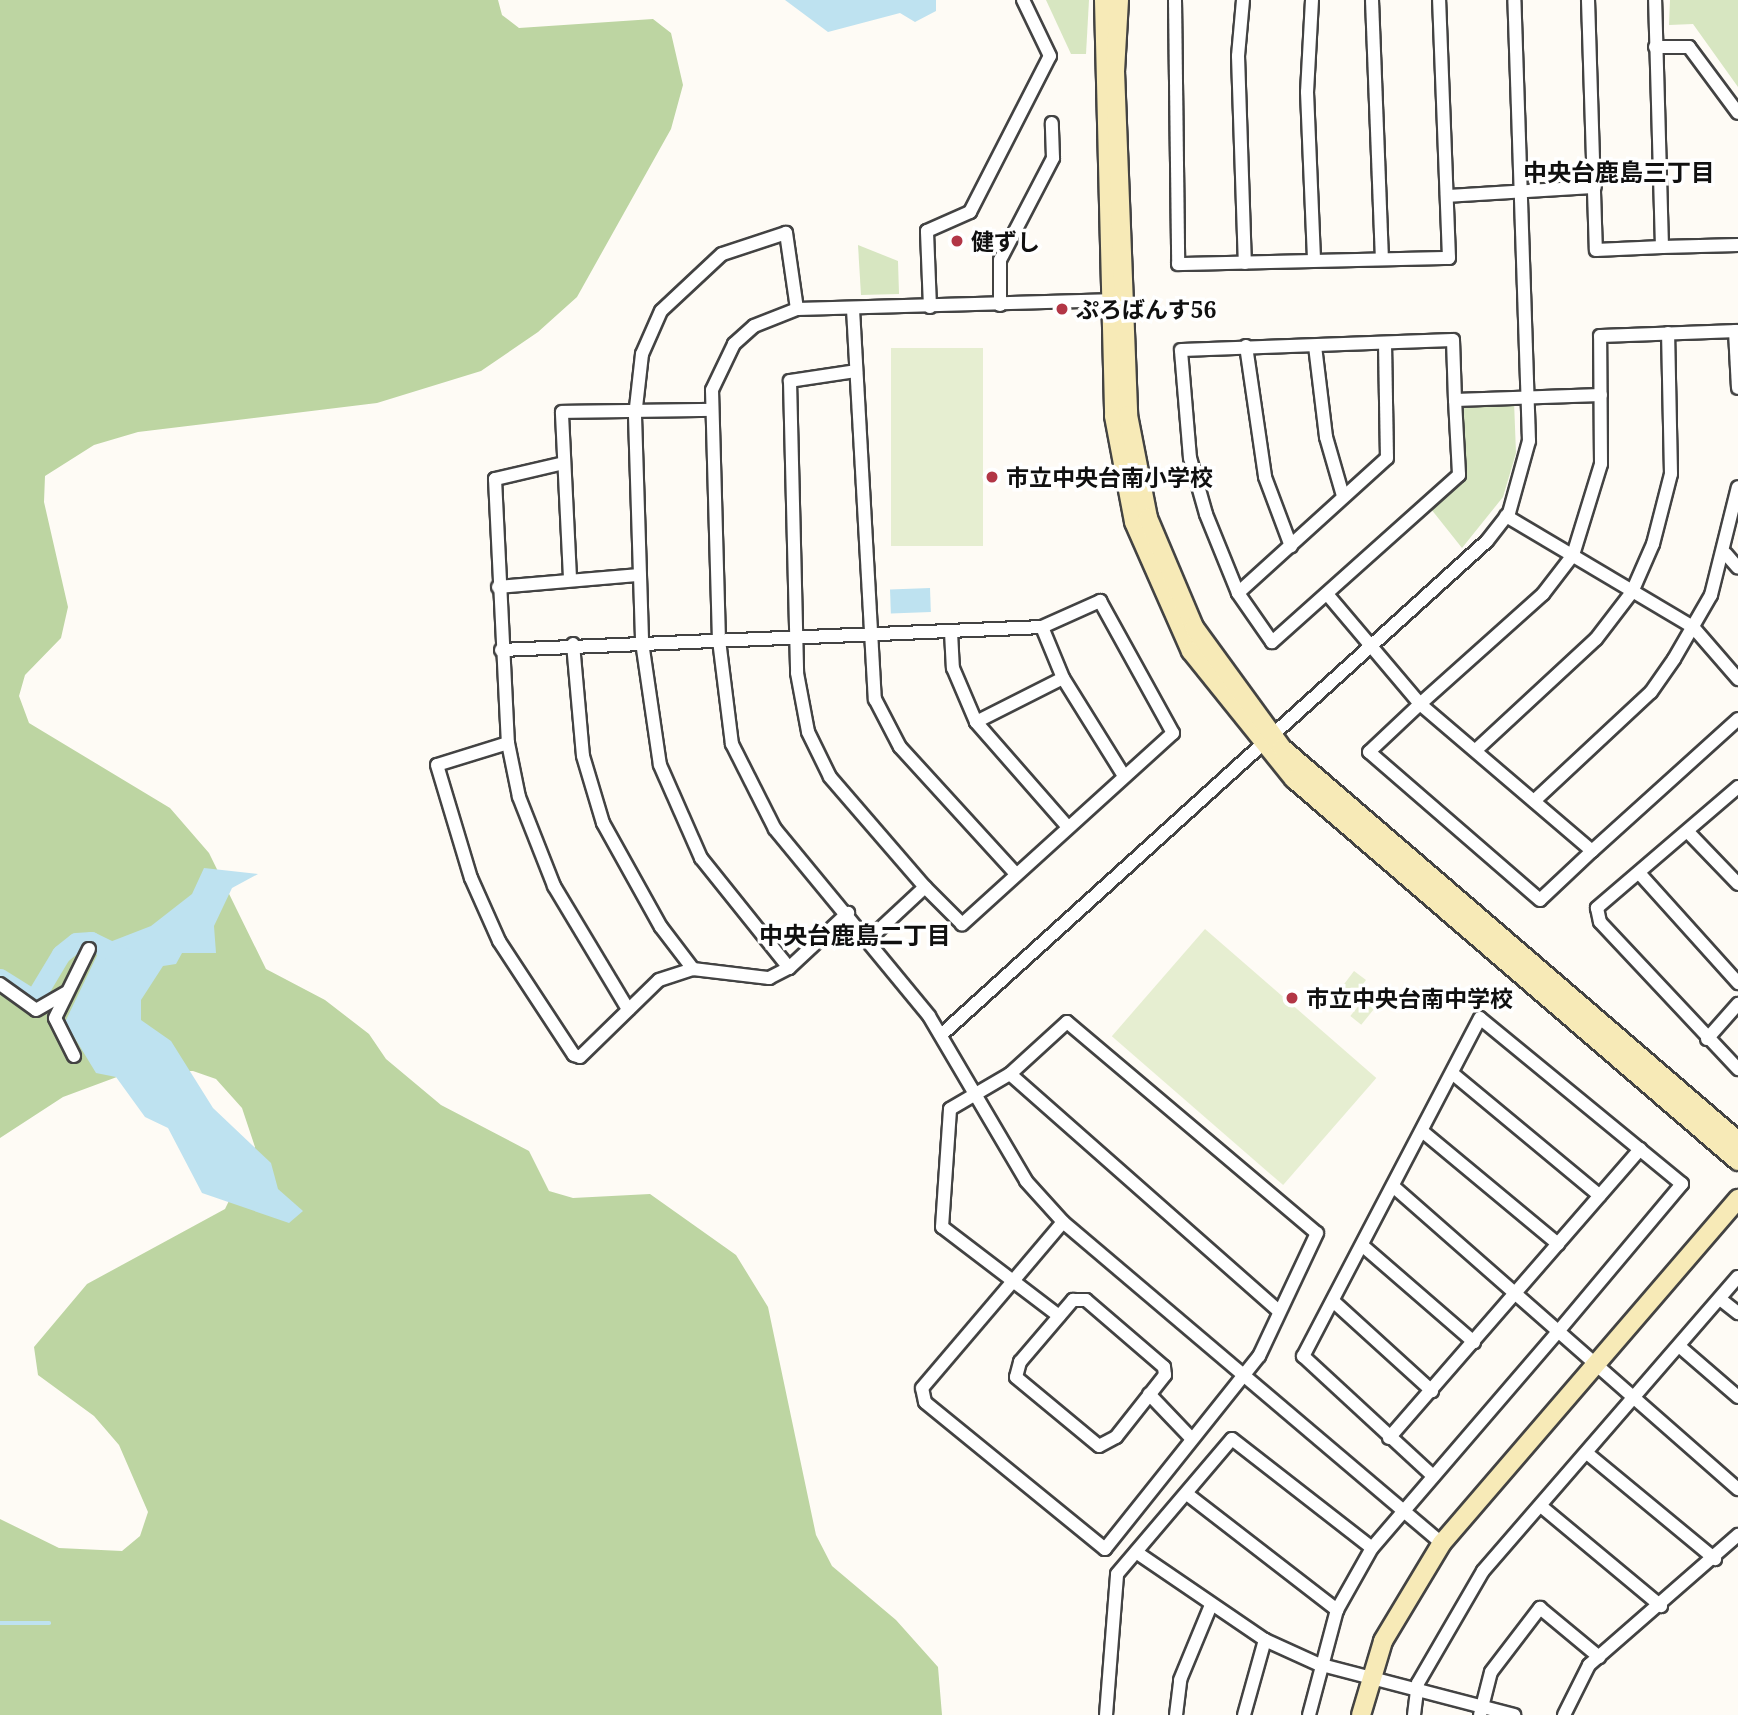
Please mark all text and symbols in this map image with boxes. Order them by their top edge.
district label: 中央台鹿島三丁目 [1523,158,1715,186]
place label: 健ずし [971,227,1040,255]
marker: 健ずし [949,233,965,249]
place label: ぷろばんす56 [1076,295,1217,323]
marker: ぷろばんす56 [1054,301,1070,317]
place label: 市立中央台南小学校 [1006,463,1213,491]
marker: 市立中央台南小学校 [984,469,1000,485]
district label: 中央台鹿島二丁目 [759,921,951,949]
place label: 市立中央台南中学校 [1306,984,1513,1012]
marker: 市立中央台南中学校 [1284,990,1300,1006]

